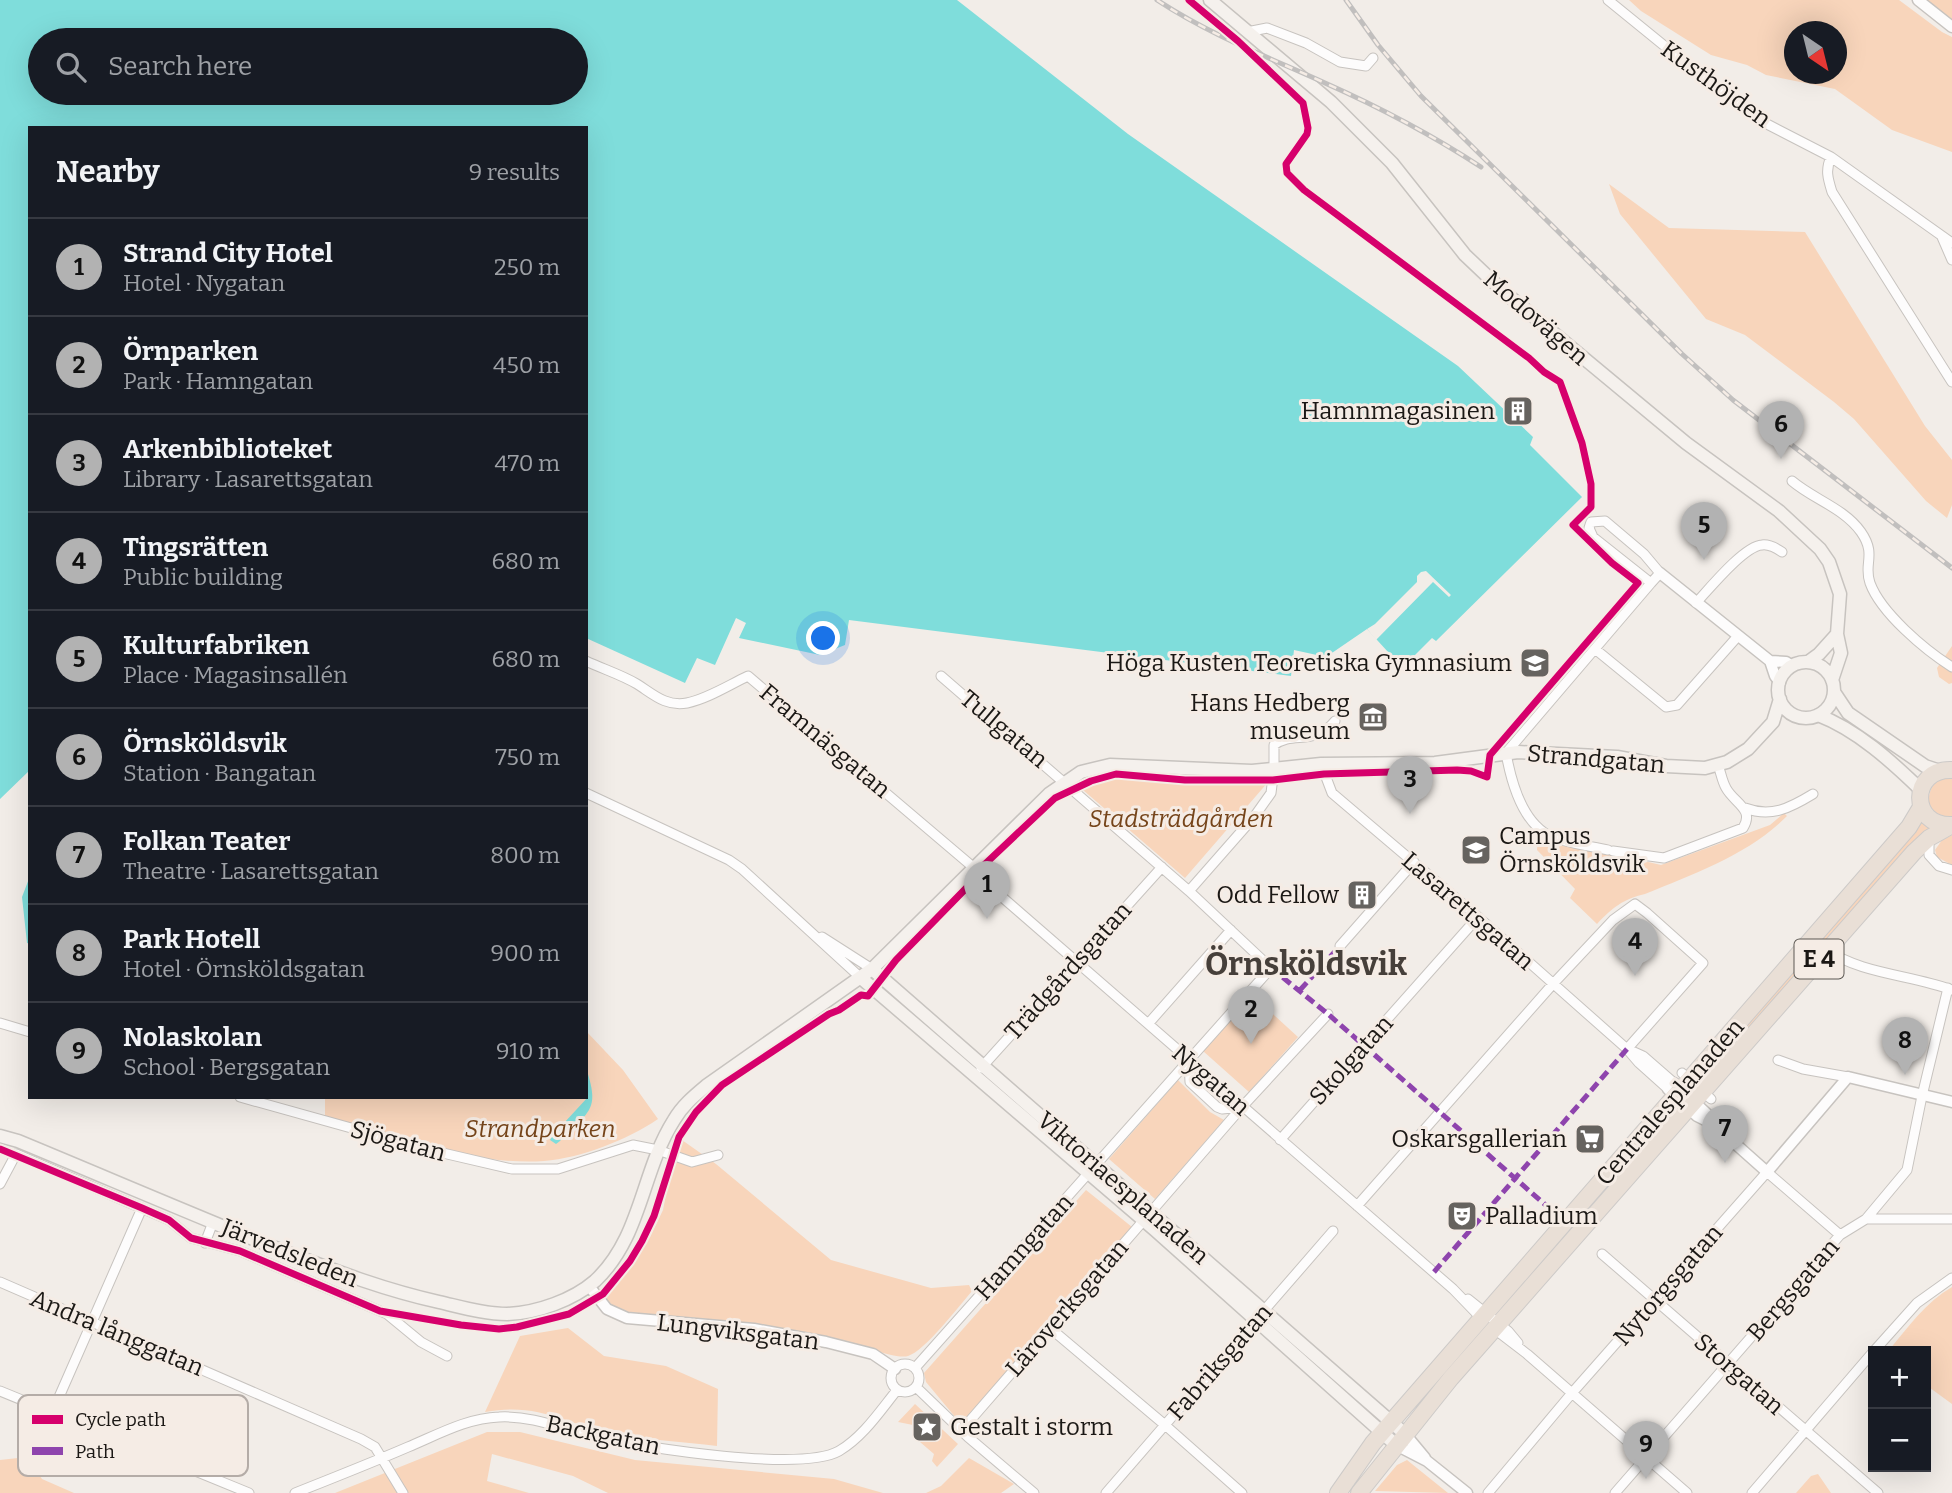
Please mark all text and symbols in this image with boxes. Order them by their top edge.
north arrow [1784,21,1847,84]
search box [28,28,588,105]
street label: Kusthöjden [1656,35,1776,133]
icon: search [52,48,90,86]
text: Search here [108,51,252,82]
text: Nearby [56,154,160,190]
text: 9 results [469,158,560,186]
text: Strand City Hotel [123,238,333,269]
text: 1 [74,253,84,281]
text: 250 m [494,253,560,281]
street label: Modovägen [1478,265,1594,371]
text: Hotel · Nygatan [123,269,285,297]
text: Örnparken [123,336,258,367]
text: 2 [73,351,85,379]
text: 450 m [493,351,560,379]
text: Park · Hamngatan [123,367,313,395]
building icon: Hamnmagasinen [1501,394,1535,428]
place label: Hamnmagasinen [1301,397,1495,425]
pin: 6 [1758,401,1804,459]
text: Arkenbiblioteket [123,434,332,465]
text: 3 [72,449,86,477]
text: 470 m [494,449,560,477]
text: Library · Lasarettsgatan [123,465,373,493]
pin: 5 [1681,502,1727,560]
text: Tingsrätten [123,532,268,563]
text: 4 [72,547,86,575]
text: 680 m [491,547,560,575]
text: Public building [123,563,283,591]
your location [806,621,840,655]
text: Kulturfabriken [123,630,310,661]
text: 5 [73,645,85,673]
text: 680 m [491,645,560,673]
school or university icon: Höga Kusten Teoretiska Gymnasium [1518,646,1552,680]
place label: Höga Kusten Teoretiska Gymnasium [1106,649,1512,677]
text: Place · Magasinsallén [123,661,348,689]
street label: Framnäsgatan [754,678,896,804]
street label: Tullgatan [955,684,1053,774]
place label: Hans Hedberg museum [1190,689,1350,745]
museum icon: Hans Hedberg museum [1356,700,1390,734]
text: Örnsköldsvik [123,728,287,759]
street label: Strandgatan [1526,739,1666,779]
text: 6 [72,743,86,771]
text: 750 m [495,743,560,771]
pin: 3 [1387,756,1433,814]
text: Station · Bangatan [123,759,316,787]
park label: Stadsträdgården [1089,805,1273,833]
place label: Campus Örnsköldsvik [1499,822,1646,878]
text: Folkan Teater [123,826,291,857]
school or university icon: Campus Örnsköldsvik [1459,833,1493,867]
text: 7 [73,841,85,869]
text: 800 m [490,841,560,869]
street label: Lasarettsgatan [1396,846,1540,976]
text: Theatre · Lasarettsgatan [123,857,379,885]
pin: 1 [964,861,1010,919]
building icon: Odd Fellow [1345,878,1379,912]
place label: Odd Fellow [1216,881,1340,909]
street label: Trädgårdsgatan [999,896,1137,1046]
pin: 4 [1612,918,1658,976]
text: Park Hotell [123,924,260,955]
text: 8 [72,939,86,967]
text: 900 m [490,939,560,967]
road number: E 4 [1794,940,1843,978]
district label: Örnsköldsvik [1205,945,1407,983]
text: Hotel · Örnsköldsgatan [123,955,365,983]
pin: 2 [1228,986,1274,1044]
street label: Skolgatan [1303,1009,1399,1111]
street label: Centralesplanaden [1590,1013,1750,1191]
pin: 8 [1882,1017,1928,1075]
text: Nolaskolan [123,1022,262,1053]
text: 9 [72,1037,86,1065]
text: 910 m [496,1037,560,1065]
street label: Nygatan [1167,1039,1255,1121]
text: School · Bergsgatan [123,1053,330,1081]
pin: 7 [1702,1105,1748,1163]
street label: Viktoriaesplanaden [1032,1106,1214,1270]
street label: Sjögatan [347,1115,449,1167]
park label: Strandparken [465,1115,615,1143]
supermarket icon: Oskarsgallerian [1573,1122,1607,1156]
place label: Oskarsgallerian [1391,1125,1567,1153]
street label: Hamngatan [969,1188,1079,1306]
theatre icon: Palladium [1445,1199,1479,1233]
place label: Palladium [1485,1202,1598,1230]
street label: Järvedsleden [217,1212,362,1293]
street label: Nytorgsgatan [1608,1219,1728,1351]
street label: Bergsgatan [1741,1233,1845,1347]
street label: Läroverksgatan [1000,1234,1134,1382]
street label: Andra långgatan [26,1284,208,1382]
street label: Fabriksgatan [1162,1298,1278,1426]
street label: Lungviksgatan [655,1308,821,1356]
street label: Storgatan [1689,1328,1789,1420]
map controls [1868,1346,1931,1472]
button: + [1868,1346,1931,1409]
legend [18,1395,248,1476]
text: Cycle path [75,1408,166,1431]
street label: Backgatan [543,1409,663,1461]
button: − [1868,1409,1931,1472]
place icon: Gestalt i storm [910,1410,944,1444]
place label: Gestalt i storm [950,1413,1113,1441]
pin: 9 [1623,1421,1669,1479]
text: Path [75,1440,115,1463]

